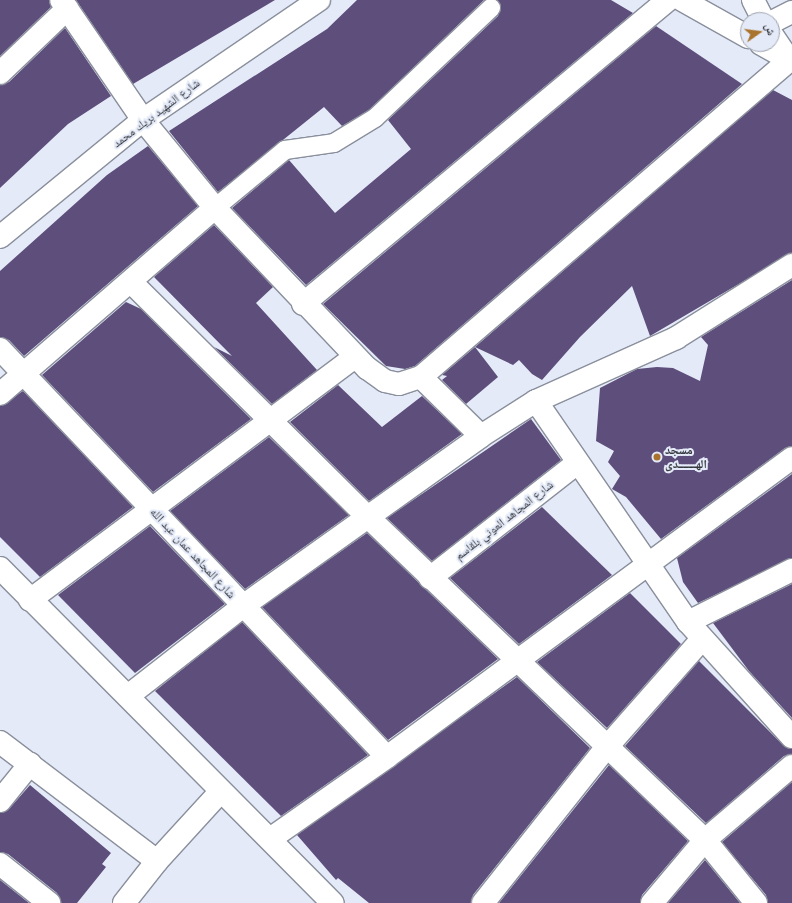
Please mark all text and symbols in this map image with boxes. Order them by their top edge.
north arrow [740,12,780,52]
text: ش [762,22,780,37]
street label: شارع الشهيد بريك محمد [110,76,202,150]
place label: مسجد الهـــــــدى [665,443,707,471]
marker: مسجد الهـــــــدى [652,452,662,462]
street label: شارع المجاهد العوني بلقاسم [452,477,556,563]
street label: شارع المجاهد عمان عبد الله [147,505,239,601]

